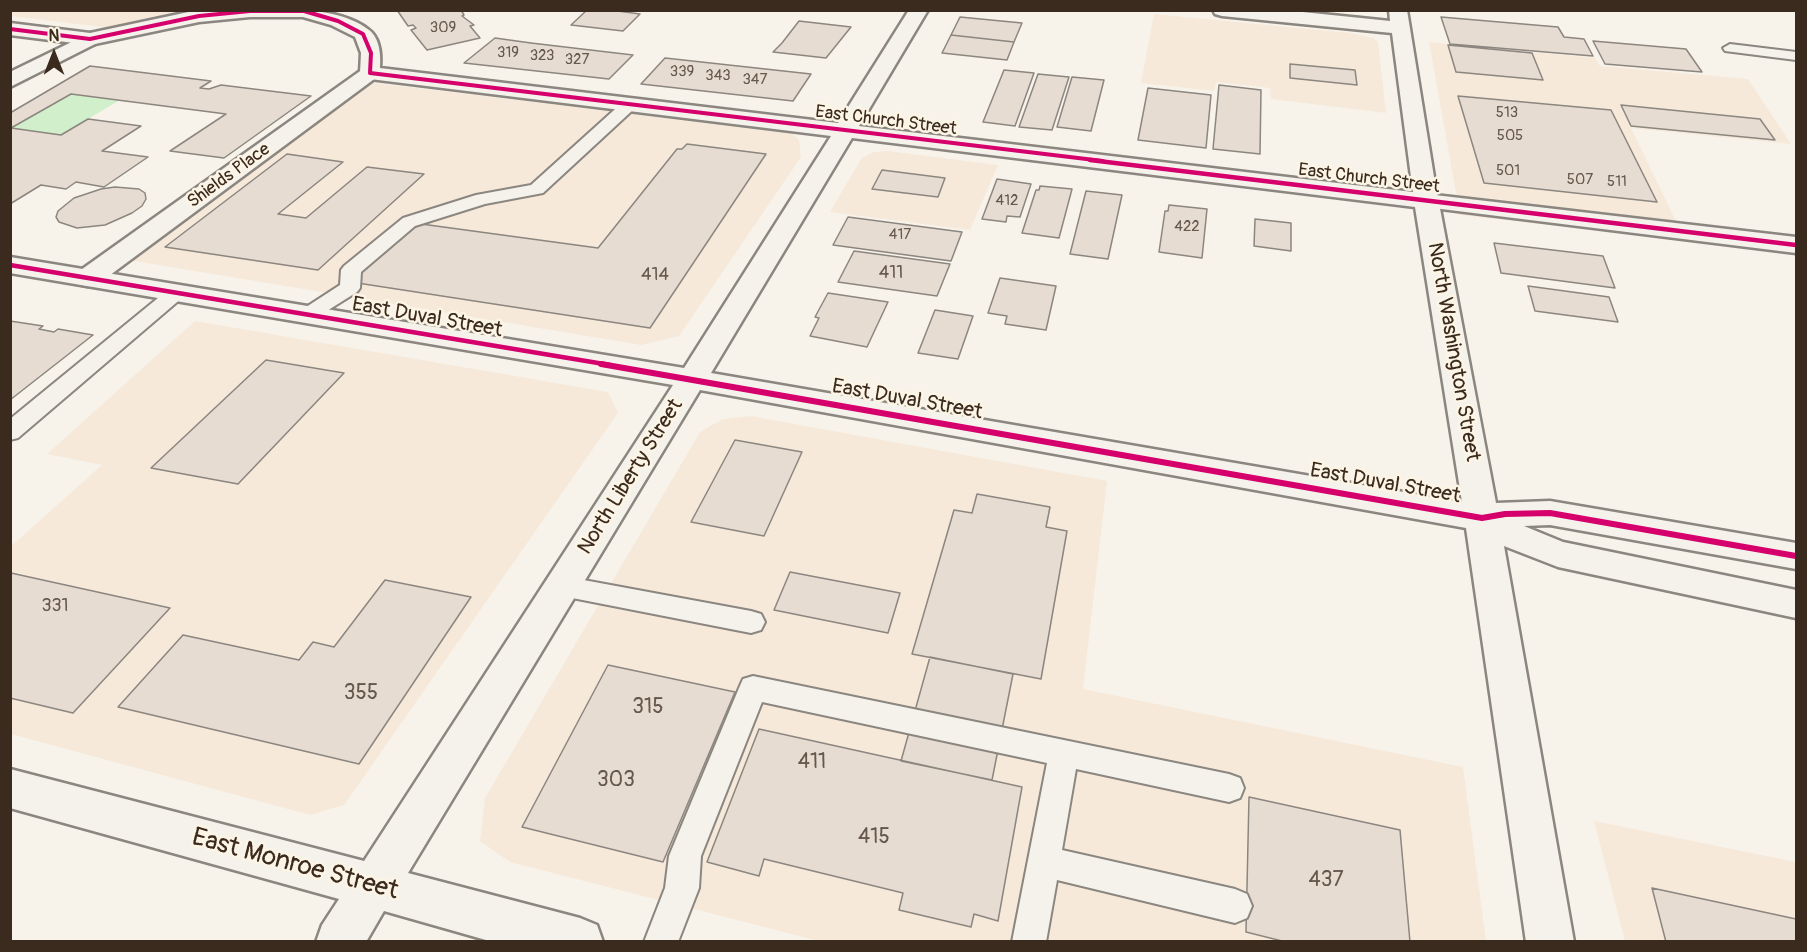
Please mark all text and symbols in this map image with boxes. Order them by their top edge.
house number: 309 [430,19,456,37]
north arrow [24,24,84,84]
text: N [49,26,59,46]
house number: 319 [497,44,519,62]
house number: 323 [530,47,554,65]
house number: 327 [565,51,589,69]
house number: 339 [670,63,694,81]
house number: 343 [705,67,731,85]
house number: 347 [742,71,768,89]
street label: East Church Street [814,102,958,140]
house number: 513 [1496,104,1518,122]
house number: 505 [1497,127,1523,145]
street label: Shields Place [183,139,275,213]
street label: East Church Street [1297,160,1441,198]
house number: 501 [1496,162,1520,180]
house number: 507 [1567,171,1593,189]
house number: 511 [1607,173,1627,191]
house number: 412 [996,192,1018,210]
house number: 422 [1174,218,1200,236]
house number: 417 [889,226,911,244]
street label: North Washington Street [1421,241,1485,463]
house number: 411 [879,262,903,284]
house number: 414 [641,264,669,286]
street label: East Duval Street [350,292,504,344]
street label: East Duval Street [830,374,984,426]
street label: North Liberty Street [573,395,689,559]
street label: East Duval Street [1308,458,1462,510]
house number: 331 [41,595,69,617]
house number: 355 [344,681,378,707]
house number: 315 [632,695,664,721]
house number: 411 [798,750,826,776]
house number: 303 [597,768,635,794]
street label: East Monroe Street [188,822,402,908]
house number: 415 [858,825,890,851]
house number: 437 [1308,868,1344,894]

